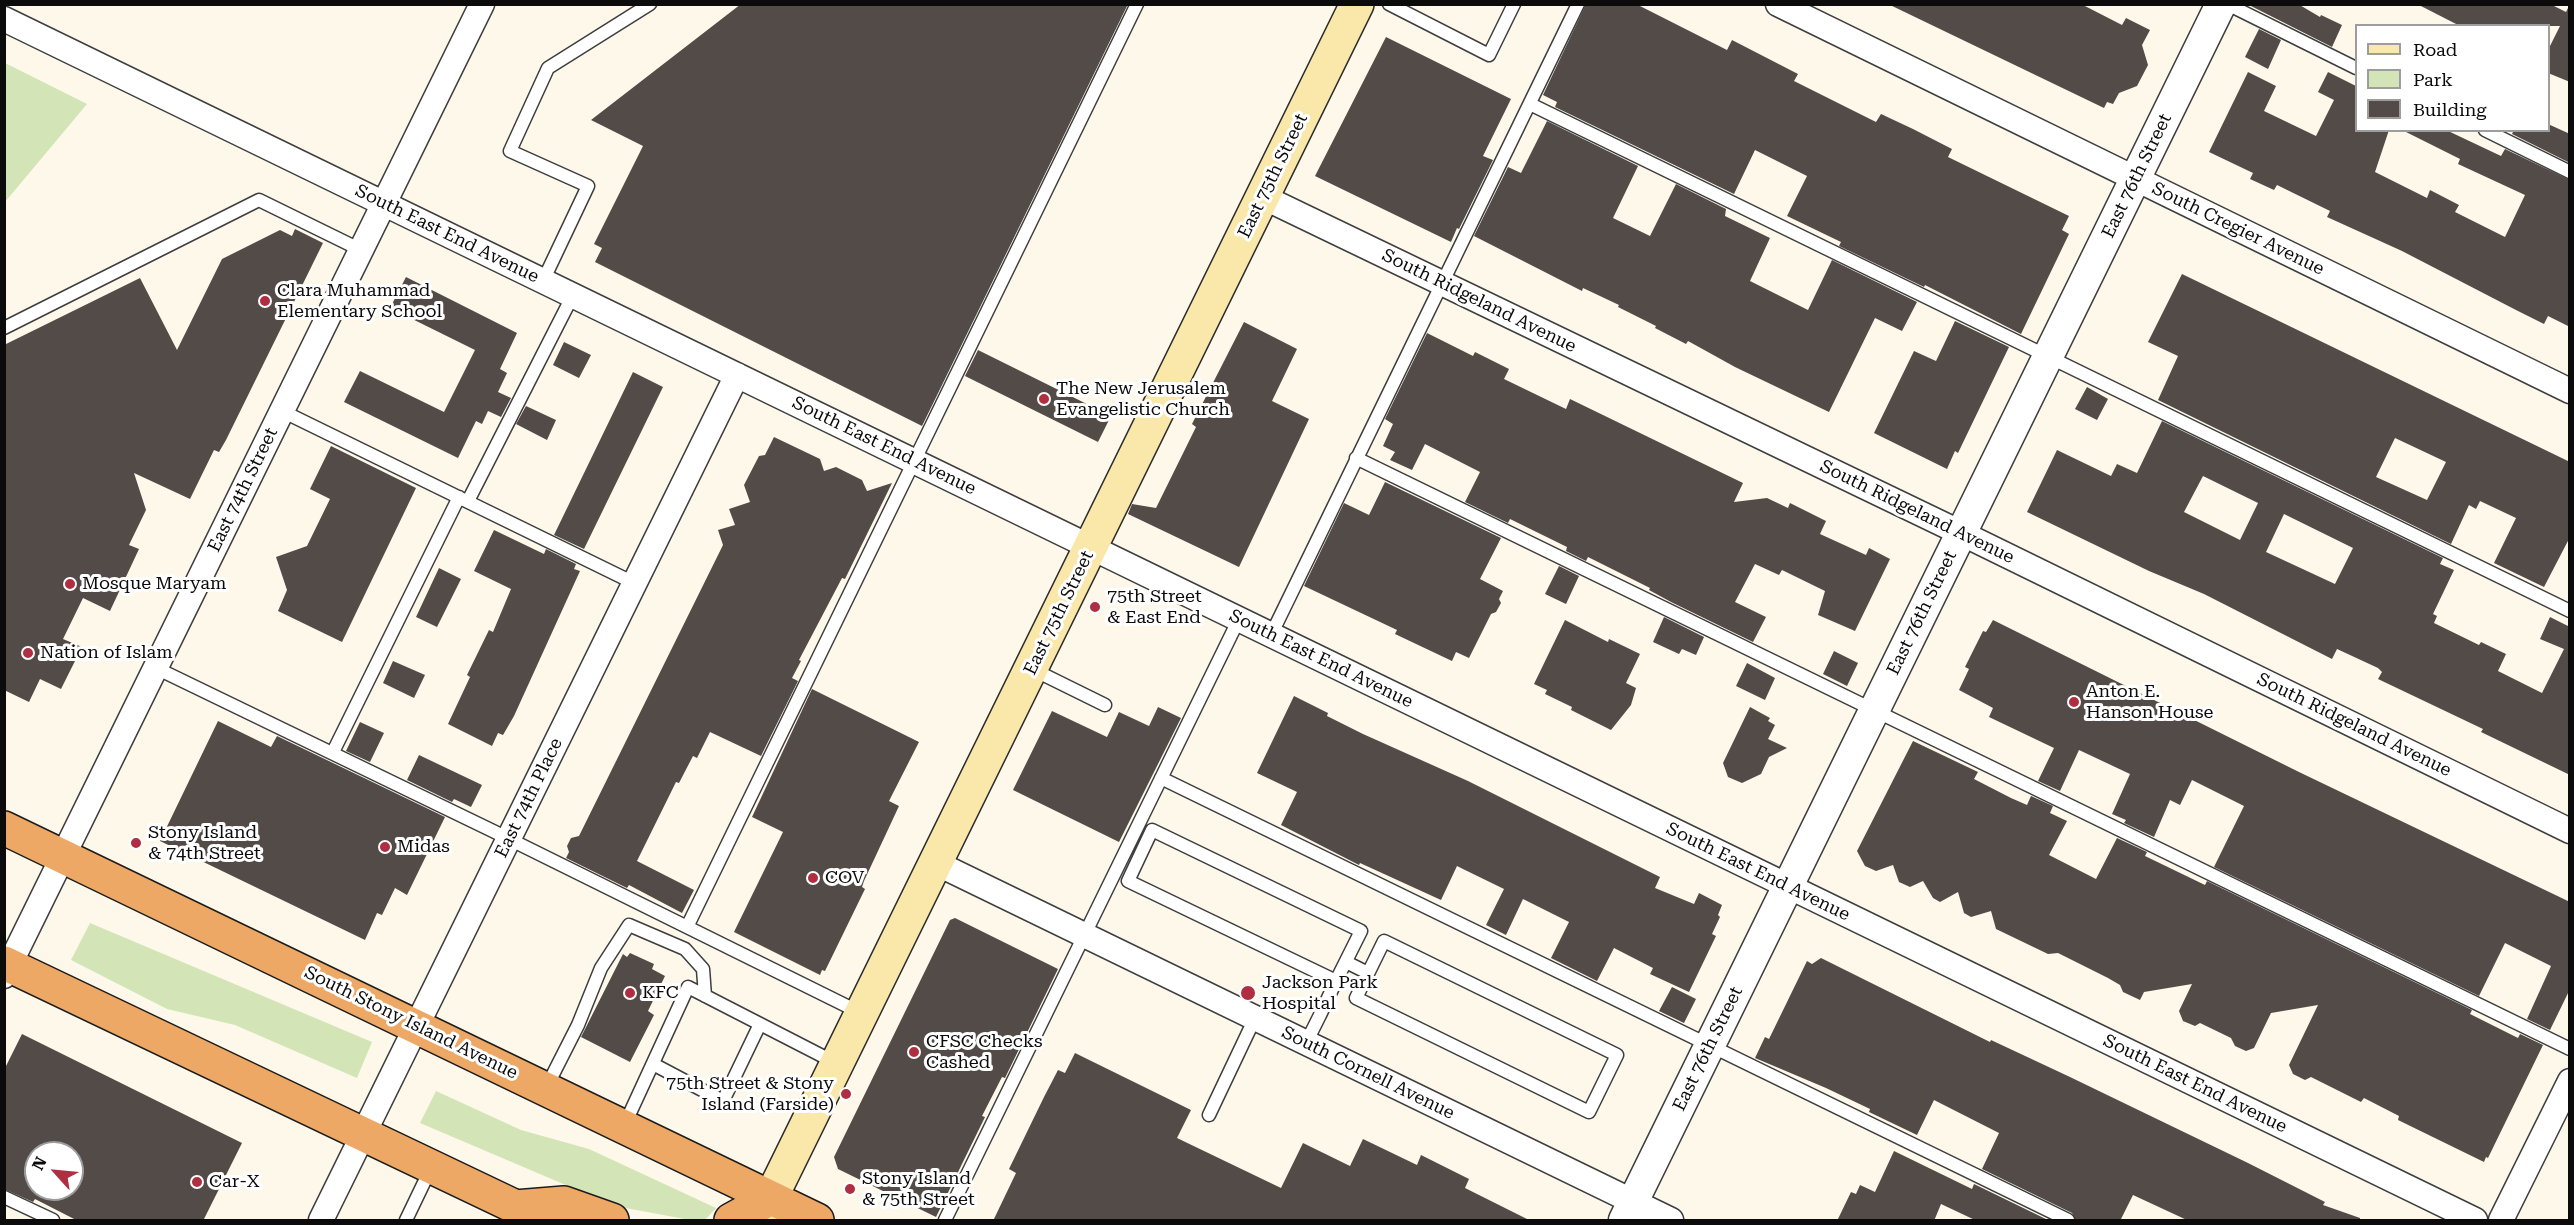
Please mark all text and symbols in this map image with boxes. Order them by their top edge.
legend [2355,24,2550,132]
text: Road [2413,39,2457,60]
text: Park [2413,69,2453,90]
text: Building [2413,99,2487,120]
street label: East 75th Street [1234,110,1312,242]
street label: East 76th Street [2098,110,2176,242]
street label: South Cregier Avenue [2148,178,2328,280]
street label: South East End Avenue [352,180,542,288]
street label: South Ridgeland Avenue [1378,245,1580,357]
place label: Clara Muhammad Elementary School [277,280,442,322]
marker: Clara Muhammad Elementary School [258,294,272,308]
place label: The New Jerusalem Evangelistic Church [1056,378,1230,420]
street label: South East End Avenue [789,392,979,500]
marker: The New Jerusalem Evangelistic Church [1037,392,1051,406]
street label: East 74th Street [204,424,282,556]
street label: South Ridgeland Avenue [1816,456,2018,568]
street label: East 75th Street [1020,547,1098,679]
street label: East 76th Street [1883,547,1961,679]
place label: Mosque Maryam [82,573,227,595]
marker: Mosque Maryam [63,577,77,591]
place label: 75th Street & East End [1107,586,1202,628]
marker: 75th Street & East End [1088,600,1102,614]
street label: South East End Avenue [1226,605,1416,713]
place label: Nation of Islam [40,642,173,664]
marker: Nation of Islam [21,646,35,660]
street label: South Ridgeland Avenue [2253,669,2455,781]
place label: Anton E. Hanson House [2086,681,2213,724]
marker: Anton E. Hanson House [2067,695,2081,709]
street label: East 74th Place [491,734,567,862]
street label: South East End Avenue [1663,818,1853,926]
place label: Stony Island & 74th Street [148,822,261,864]
marker: Stony Island & 74th Street [129,836,143,850]
place label: Midas [397,836,450,858]
marker: Midas [378,840,392,854]
place label: COV [825,867,864,889]
marker: COV [806,871,820,885]
street label: South Stony Island Avenue [301,962,521,1084]
place label: Jackson Park Hospital [1262,972,1378,1014]
place label: KFC [642,982,679,1004]
street label: East 76th Street [1669,983,1747,1115]
marker: Jackson Park Hospital [1239,984,1257,1002]
marker: KFC [623,986,637,1000]
street label: South Cornell Avenue [1278,1022,1458,1124]
street label: South East End Avenue [2100,1030,2290,1138]
place label: CFSC Checks Cashed [926,1031,1043,1074]
marker: CFSC Checks Cashed [907,1045,921,1059]
place label: 75th Street & Stony Island (Farside) [666,1073,834,1116]
marker: 75th Street & Stony Island (Farside) [839,1087,853,1101]
north arrow [24,1141,84,1201]
text: N [28,1154,51,1173]
place label: Stony Island & 75th Street [862,1168,975,1210]
place label: Car-X [209,1171,260,1193]
marker: Car-X [190,1175,204,1189]
marker: Stony Island & 75th Street [843,1182,857,1196]

